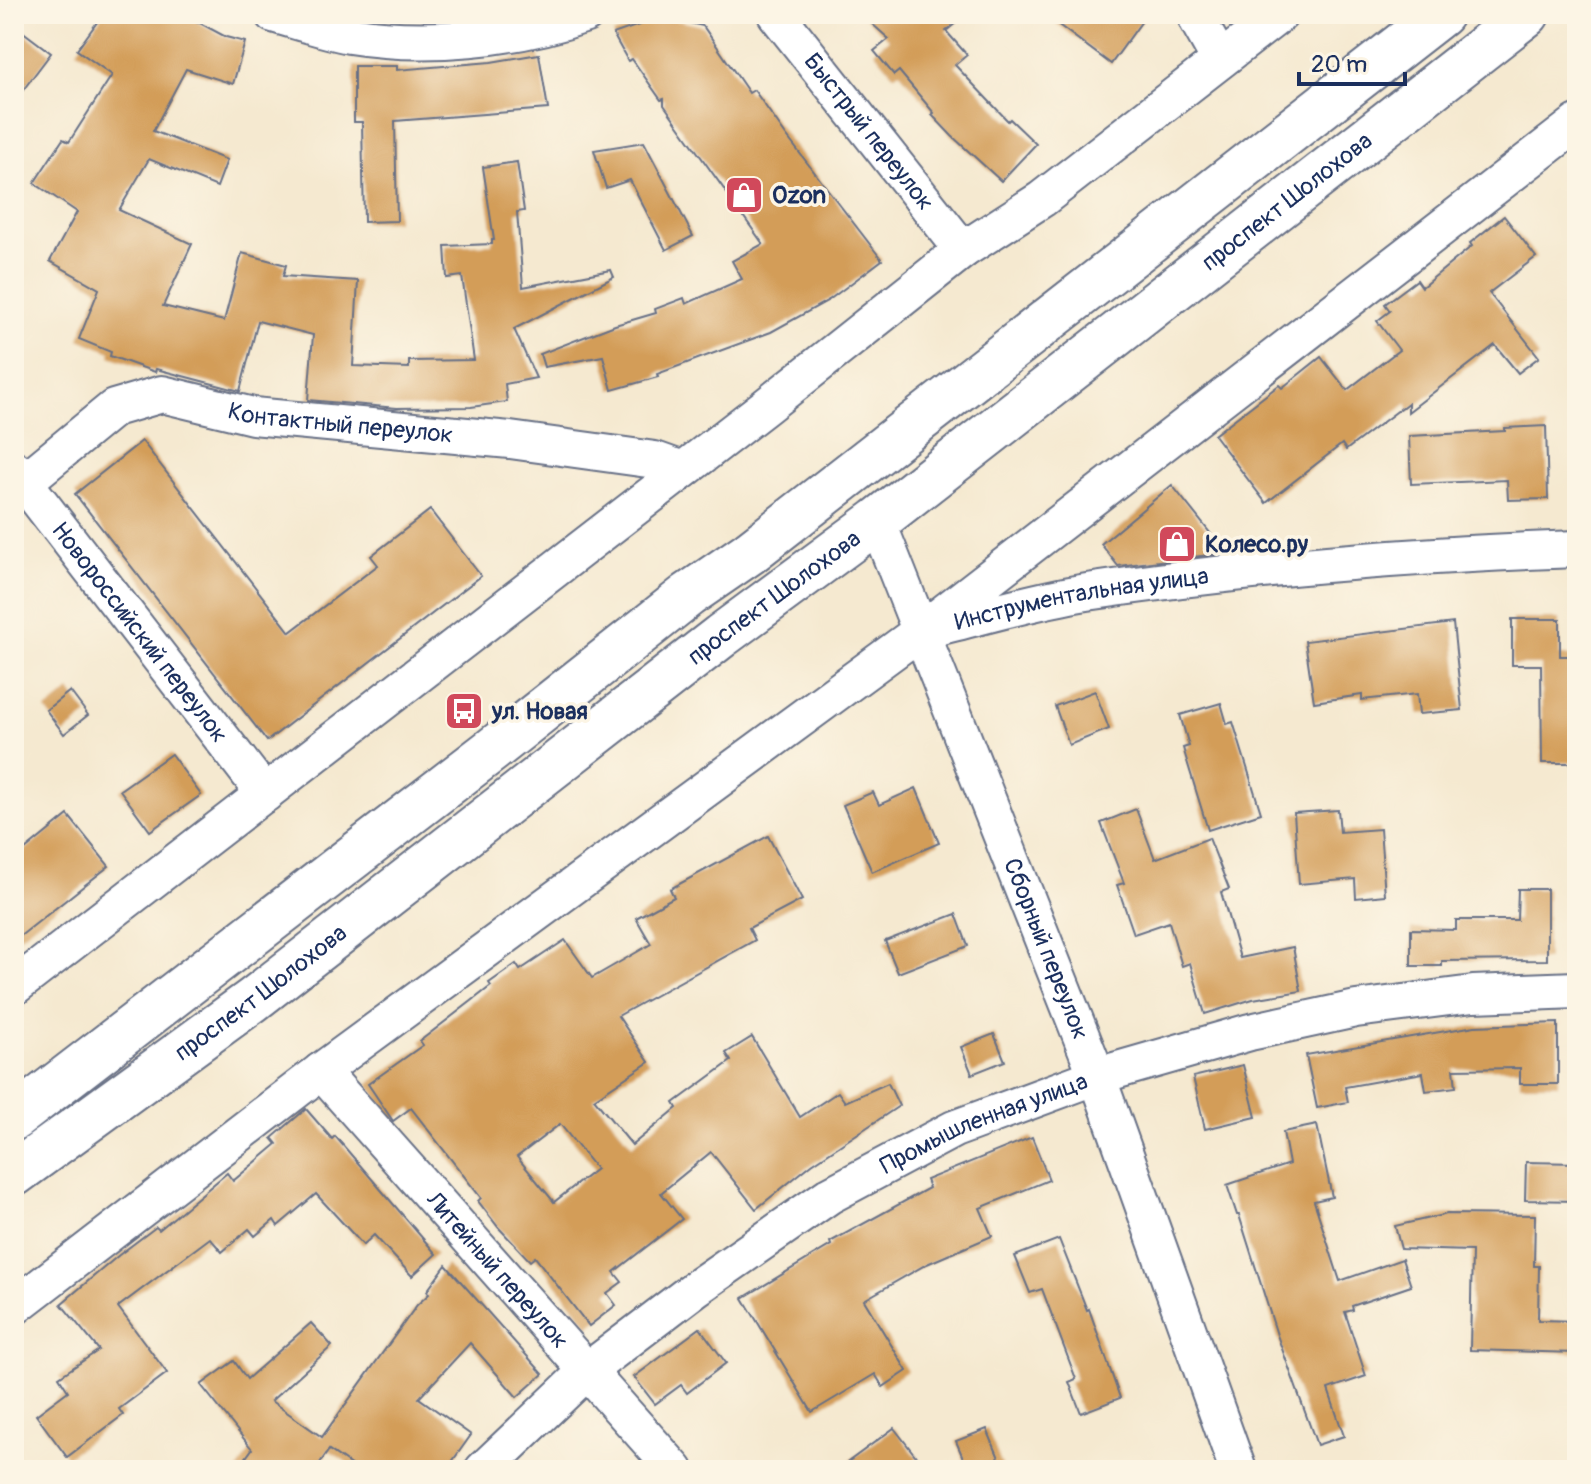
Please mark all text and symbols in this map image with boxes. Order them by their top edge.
scale bar [1299,36,1405,86]
street label: Быстрый переулок [798,47,940,216]
text: 20 m [1311,50,1367,79]
street label: проспект Шолохова [1196,126,1378,277]
shop icon: Ozon [723,174,765,216]
place label: Ozon [772,181,826,210]
street label: Контактный переулок [225,396,454,449]
street label: Новороссийский переулок [46,516,234,748]
shop icon: Колесо.ру [1156,523,1198,565]
street label: проспект Шолохова [682,524,866,671]
place label: Колесо.ру [1205,530,1309,559]
street label: Инструментальная улица [952,561,1210,637]
bus stop icon: ул. Новая [443,690,485,732]
place label: ул. Новая [491,697,588,726]
street label: Сборный переулок [998,854,1095,1043]
street label: проспект Шолохова [169,918,352,1067]
street label: Промышленная улица [875,1066,1091,1180]
street label: Литейный переулок [420,1185,575,1354]

